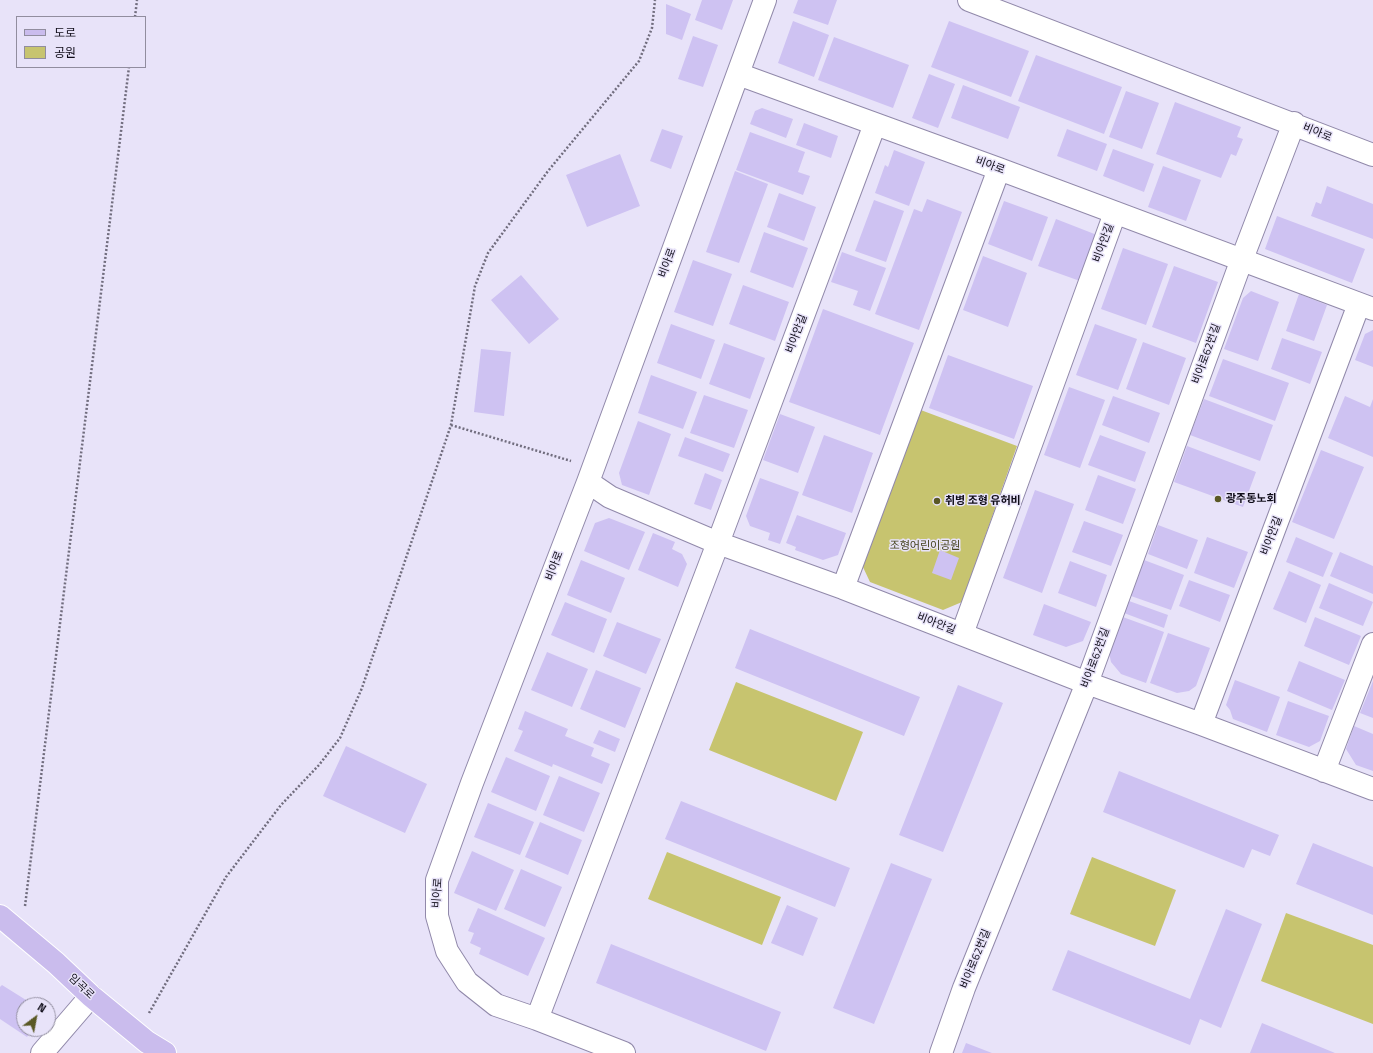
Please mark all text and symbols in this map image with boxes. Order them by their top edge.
legend [16,16,146,68]
text: 도로 [54,23,76,42]
text: 공원 [54,43,76,62]
street label: 비아로 [1300,121,1334,145]
street label: 비아로 [973,155,1007,177]
street label: 비아안길 [1091,222,1117,264]
street label: 비아로 [657,246,679,280]
street label: 비아안길 [784,313,810,355]
street label: 비아로62번길 [1190,322,1224,386]
place label: 광주동노회 [1226,492,1277,506]
place label: 취병 조형 유허비 [945,494,1021,508]
marker: 광주동노회 [1213,494,1223,504]
marker: 취병 조형 유허비 [932,496,942,506]
street label: 비아안길 [1259,515,1285,557]
park label: 조형어린이공원 [890,539,960,553]
street label: 비아로 [543,549,567,583]
street label: 비아안길 [915,611,957,637]
street label: 비아로62번길 [1079,626,1113,690]
street label: 비아로 [430,877,446,909]
street label: 비아로62번길 [958,927,994,991]
street label: 임곡로 [65,972,97,1002]
north arrow [16,997,56,1037]
text: N [34,999,49,1016]

